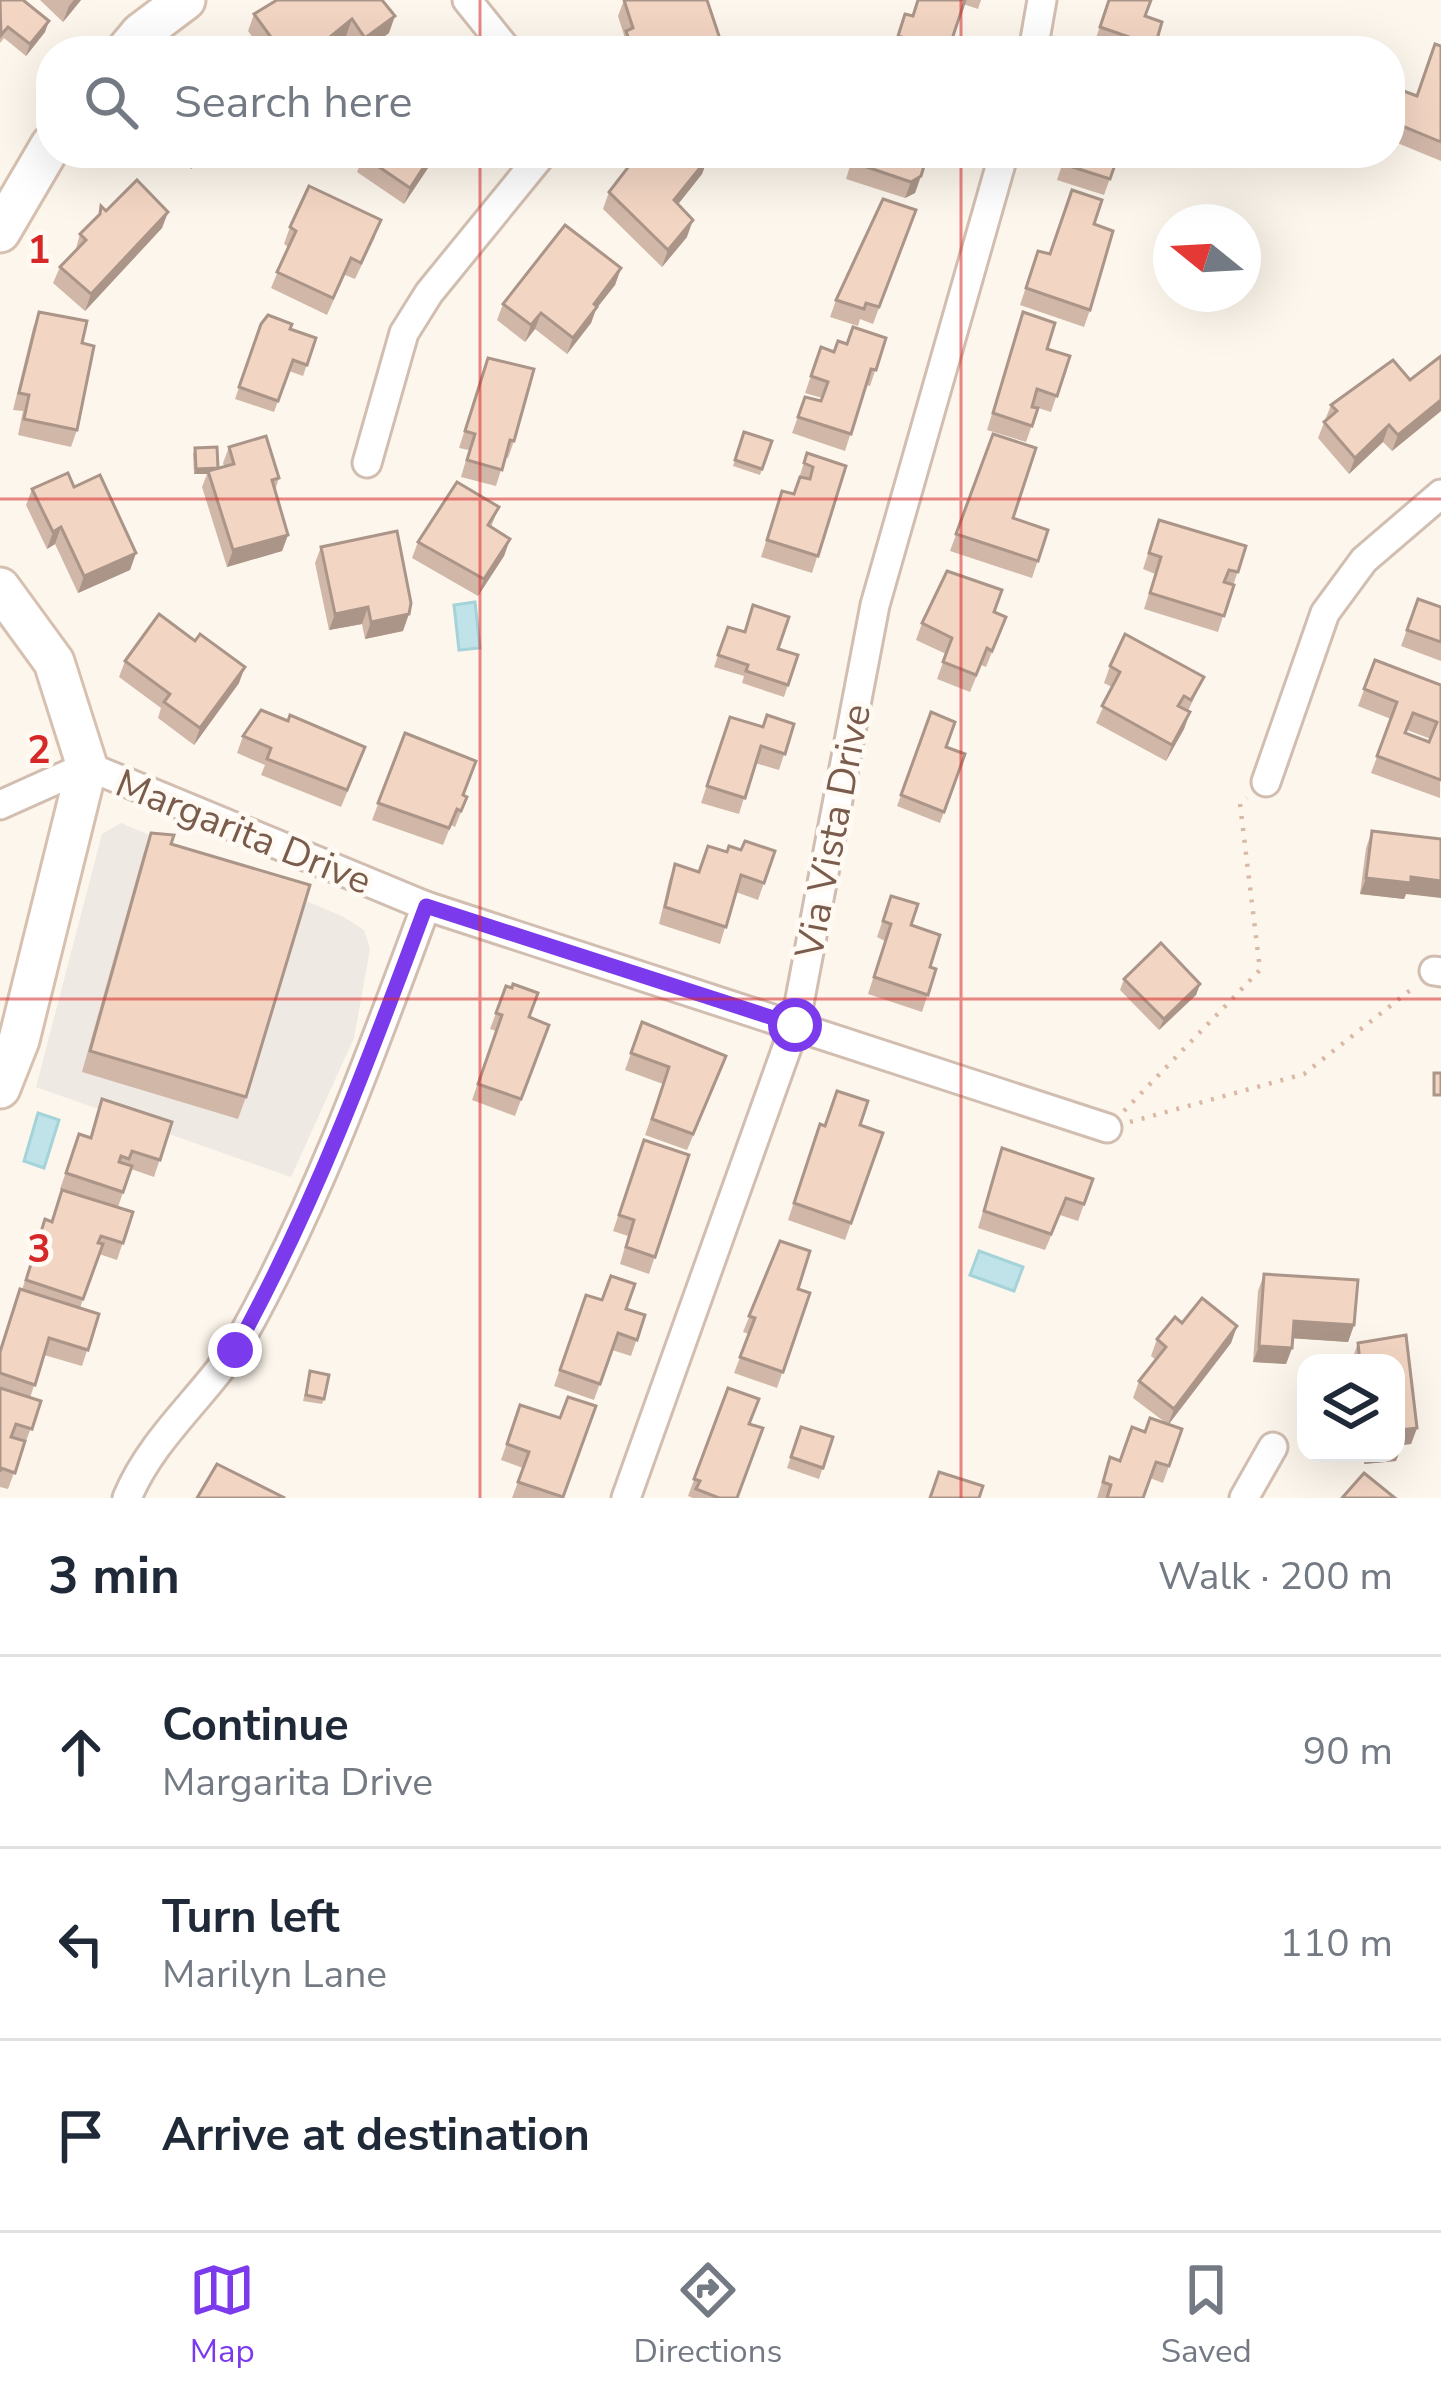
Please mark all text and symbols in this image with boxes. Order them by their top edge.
search box [36,36,1405,168]
icon: search [78,69,144,135]
text: Search here [174,72,413,133]
north arrow [1153,204,1261,312]
text: 1 [27,224,51,277]
street label: Via Vista Drive [783,700,884,964]
text: 2 [27,724,51,777]
street label: Margarita Drive [108,757,379,908]
route start [768,998,822,1052]
text: 3 [27,1223,51,1276]
route end [208,1323,262,1377]
map controls [1297,1354,1405,1462]
button: layers [1297,1354,1405,1462]
text: 3 min [48,1541,180,1611]
text: Walk · 200 m [1158,1550,1393,1603]
text: Continue [162,1695,349,1756]
icon: ahead [48,1719,114,1785]
text: 90 m [1303,1725,1393,1778]
text: Margarita Drive [162,1756,433,1809]
text: Turn left [162,1887,340,1948]
icon: left [48,1911,114,1977]
text: 110 m [1279,1917,1393,1970]
text: Marilyn Lane [162,1948,387,2001]
icon: arrive [48,2103,114,2169]
text: Arrive at destination [162,2105,590,2166]
tab: Map [189,2257,255,2374]
tab: Directions [634,2257,782,2374]
tab: Saved [1161,2257,1252,2374]

